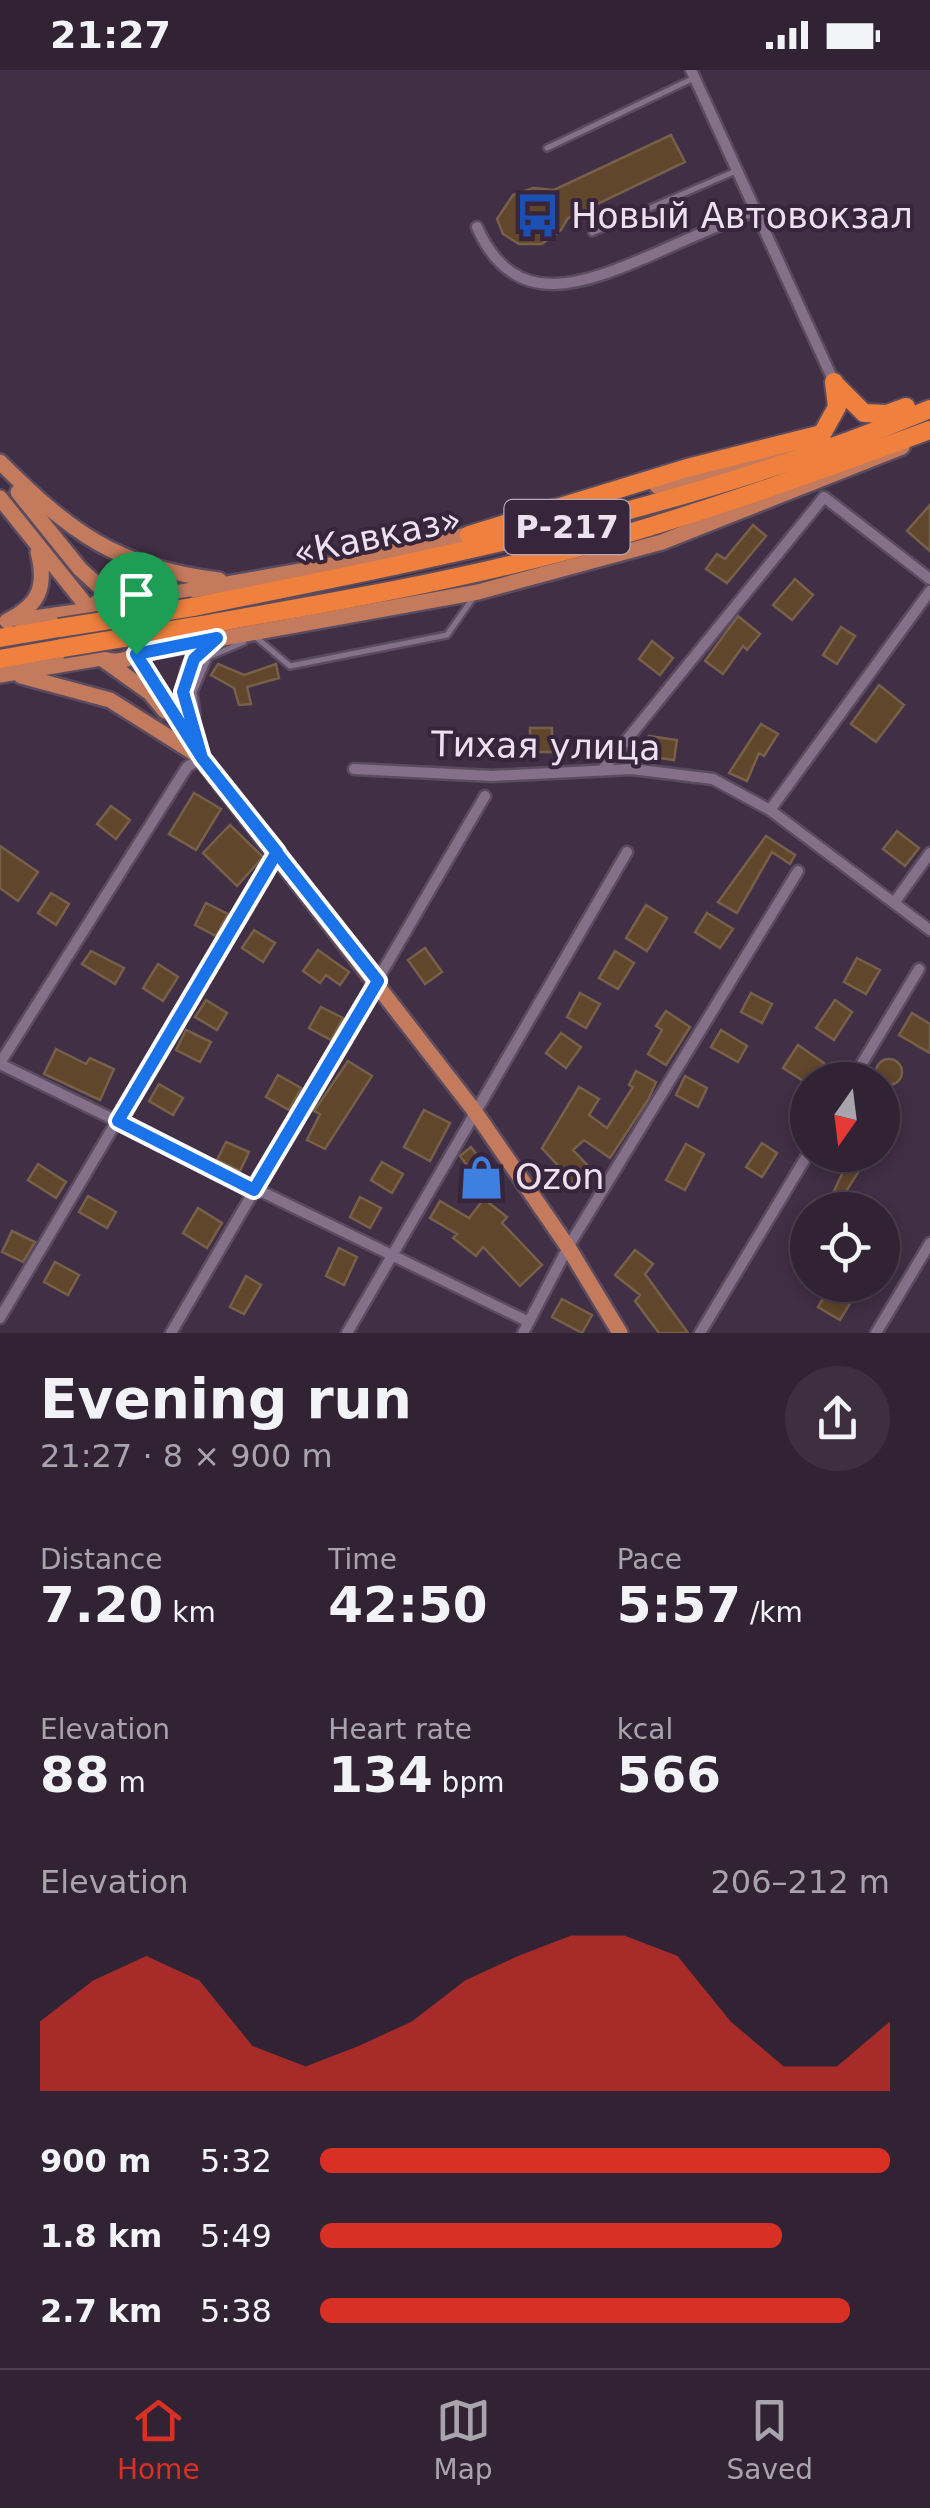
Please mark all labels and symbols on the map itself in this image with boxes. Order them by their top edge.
bus stop icon: Новый Автовокзал [514,192,562,240]
place label: Новый Автовокзал [571,196,913,236]
street label: «Кавказ» [289,499,465,573]
road number: Р-217 [504,500,630,554]
pin [94,552,179,655]
street label: Тихая улица [430,724,661,768]
north arrow [790,1062,900,1172]
shop icon: Ozon [458,1153,506,1201]
place label: Ozon [515,1157,605,1197]

